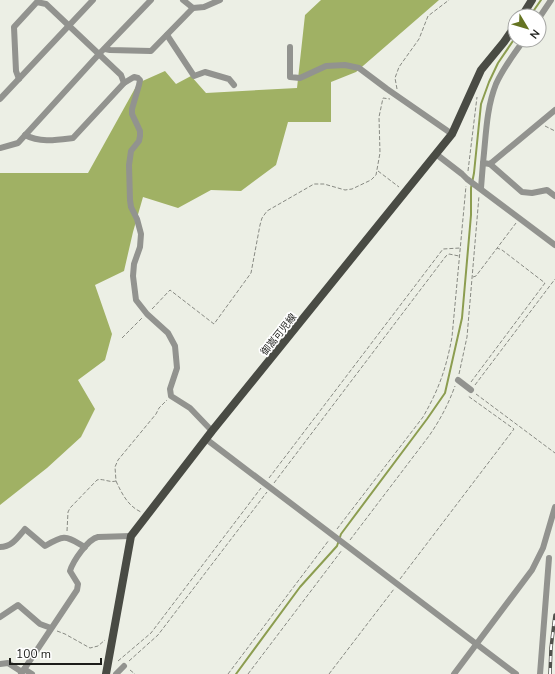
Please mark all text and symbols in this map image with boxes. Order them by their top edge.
north arrow [507,8,547,48]
text: N [526,26,543,42]
street label: 御嵩可児線 [258,311,300,358]
scale bar [10,640,101,666]
text: 100 m [16,646,51,662]

